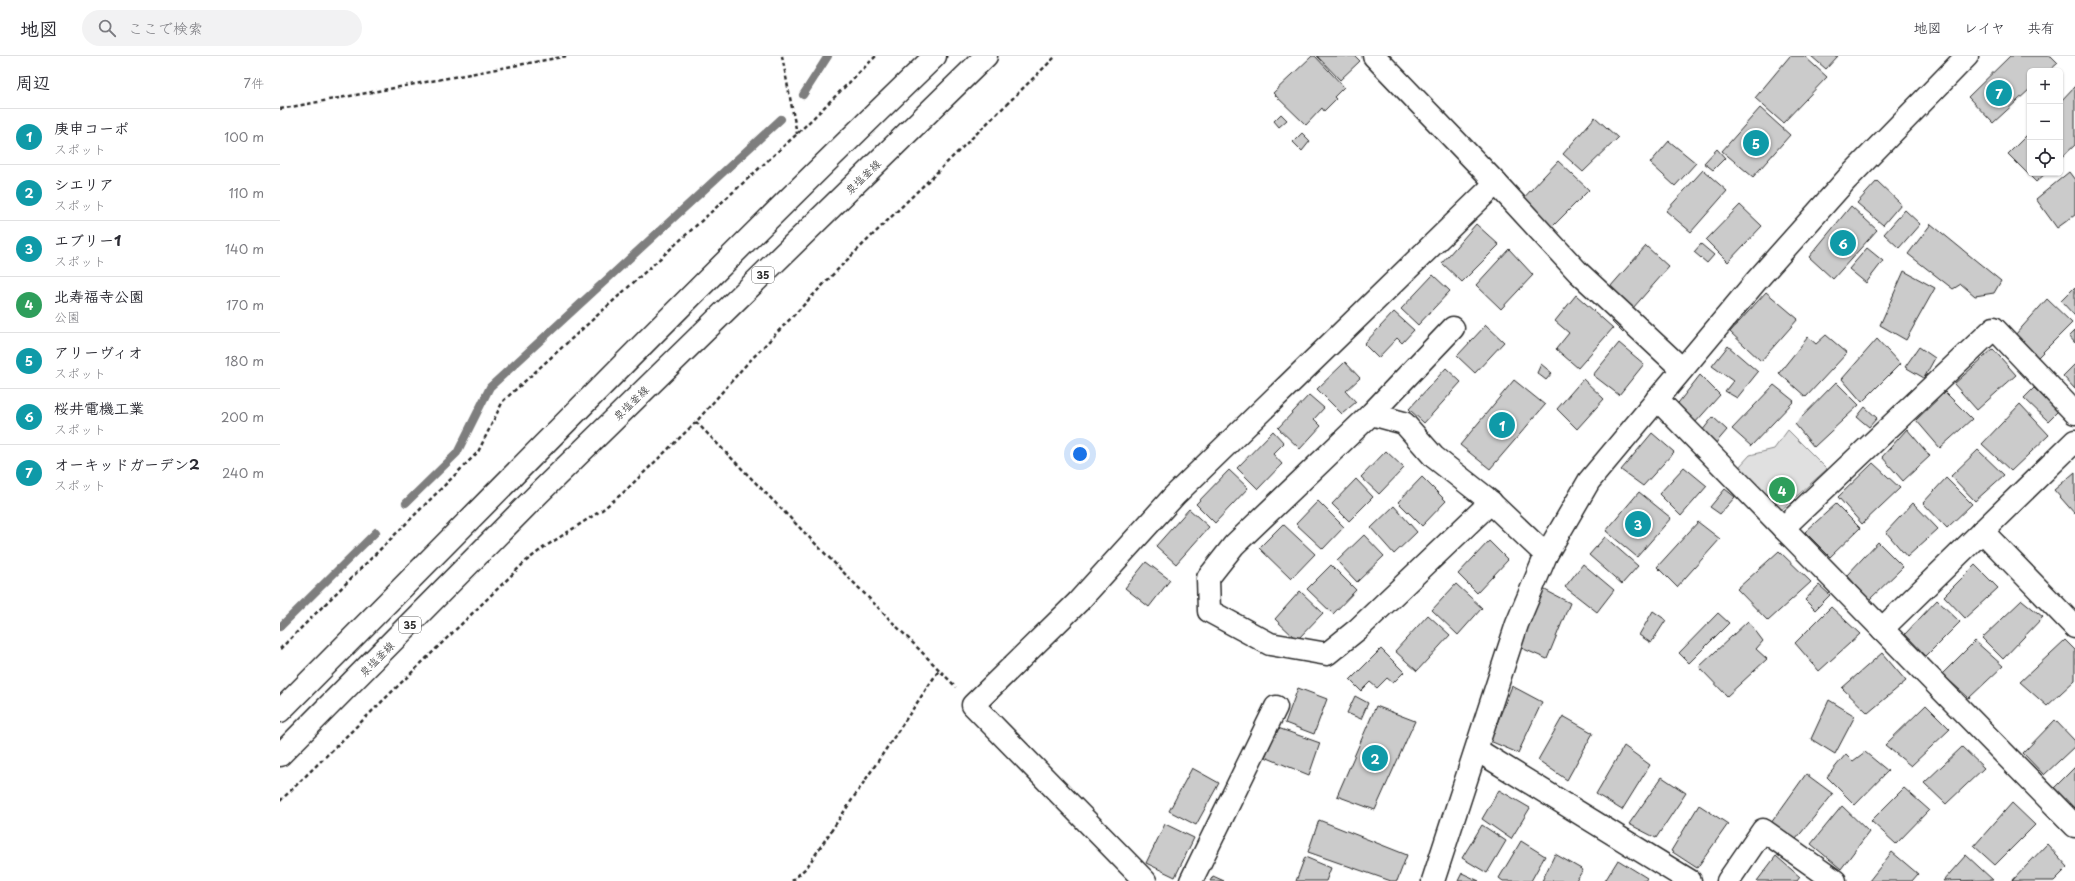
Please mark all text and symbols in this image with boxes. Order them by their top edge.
search box [82,10,362,46]
text: 地図 [20,14,58,42]
text: ここで検索 [128,16,203,39]
icon: search [96,17,118,39]
text: 地図 [1914,17,1942,38]
text: レイヤ [1964,17,2005,38]
text: 共有 [2027,17,2055,38]
map controls [2027,68,2063,176]
button: + [2027,68,2063,104]
text: 周辺 [16,69,50,95]
text: 7件 [244,73,264,92]
pin: 7 [1986,78,2012,108]
button: − [2027,104,2063,140]
text: 庚申コーポ [54,116,129,139]
text: 1 [26,127,32,146]
text: 100 m [224,127,264,146]
pin: 5 [1743,128,1769,158]
text: スポット [54,139,106,158]
button: locate [2027,140,2063,176]
street label: 泉塩釜線 [841,155,884,198]
text: シエリア [54,172,114,195]
text: 2 [24,183,34,202]
text: 110 m [229,183,264,202]
text: スポット [54,195,106,214]
text: エブリー1 [54,228,121,251]
pin: 6 [1830,228,1856,258]
text: 3 [25,239,33,258]
text: 140 m [225,239,264,258]
text: スポット [54,251,106,270]
road number: 35 [752,267,774,283]
text: 北寿福寺公園 [54,284,144,307]
text: 4 [25,295,33,314]
text: 170 m [226,295,264,314]
text: 公園 [54,307,80,326]
text: アリーヴィオ [54,340,143,363]
text: 5 [25,351,33,370]
text: 180 m [225,351,264,370]
text: スポット [54,363,106,382]
street label: 泉塩釜線 [609,381,652,424]
text: 桜井電機工業 [54,396,144,419]
text: 6 [24,407,34,426]
text: 200 m [221,407,264,426]
pin: 1 [1489,410,1515,440]
text: スポット [54,419,106,438]
your location [1070,444,1090,464]
text: オーキッドガーデン2 [54,452,200,475]
text: 7 [25,463,33,482]
text: 240 m [222,463,264,482]
text: スポット [54,475,106,494]
pin: 4 [1769,475,1795,505]
pin: 3 [1625,509,1651,539]
road number: 35 [399,617,421,633]
street label: 泉塩釜線 [355,637,398,680]
pin: 2 [1362,743,1388,773]

